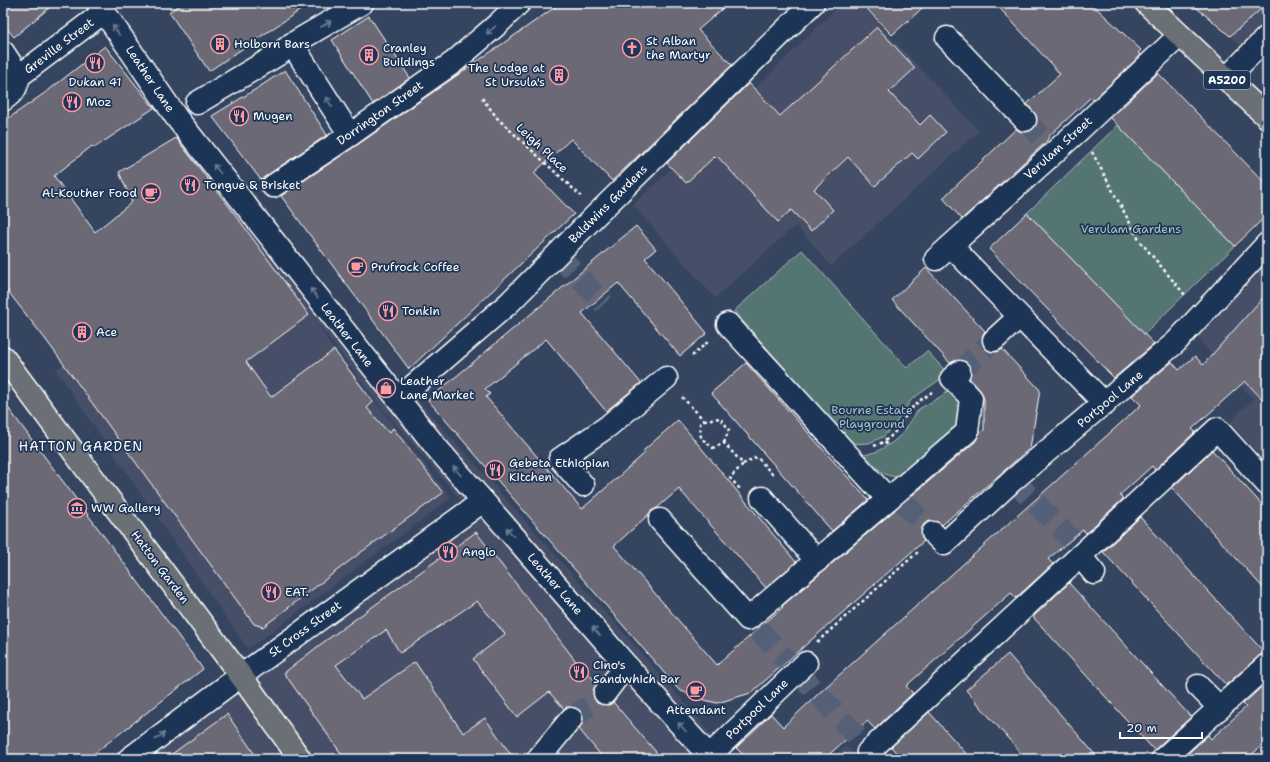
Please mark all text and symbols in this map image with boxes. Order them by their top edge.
street label: Greville Street [21,14,97,78]
one-way arrow [320,20,332,28]
one-way arrow [112,25,120,36]
one-way arrow [486,25,496,34]
building icon: Holborn Bars [209,33,231,55]
place label: St Alban the Martyr [646,33,711,63]
place label: Holborn Bars [234,36,310,52]
church icon: St Alban the Martyr [621,37,643,59]
place label: Cranley Buildings [383,40,435,70]
street label: Leather Lane [122,43,178,116]
building icon: Cranley Buildings [358,44,380,66]
restaurant icon: Dukan 41 [84,52,106,74]
place label: The Lodge at St Ursula's [468,60,545,90]
building icon: The Lodge at St Ursula's [548,64,570,86]
road number: A5200 [1204,71,1250,89]
place label: Dukan 41 [68,74,122,90]
street label: Dorrington Street [334,77,426,149]
restaurant icon: Moz [61,91,83,113]
place label: Moz [86,94,112,110]
one-way arrow [325,97,333,108]
restaurant icon: Mugen [228,105,250,127]
place label: Mugen [253,108,293,124]
street label: Verulam Street [1020,113,1096,183]
street label: Leigh Place [513,120,572,176]
street label: Baldwins Gardens [565,161,651,247]
one-way arrow [212,164,221,175]
restaurant icon: Tongue & Brisket [179,174,201,196]
place label: Tongue & Brisket [204,177,301,193]
cafe icon: Al-Kouther Food [140,182,162,204]
place label: Al-Kouther Food [42,185,137,201]
park label: Verulam Gardens [1081,221,1181,237]
cafe icon: Prufrock Coffee [346,256,368,278]
place label: Prufrock Coffee [371,259,460,275]
one-way arrow [310,288,319,299]
street label: Leather Lane [317,300,377,370]
restaurant icon: Tonkin [377,300,399,322]
place label: Tonkin [402,303,440,319]
building icon: Ace [71,321,93,343]
place label: Ace [96,324,118,340]
street label: Portpool Lane [1074,367,1146,431]
place label: Leather Lane Market [400,373,474,403]
shop icon: Leather Lane Market [375,377,397,399]
park label: Bourne Estate Playground [831,402,913,432]
district label: HATTON GARDEN [19,438,143,455]
place label: Gebeta Ethiopian Kitchen [509,455,610,485]
restaurant icon: Gebeta Ethiopian Kitchen [484,459,506,481]
one-way arrow [453,467,462,477]
museum icon: WW Gallery [66,497,88,519]
place label: WW Gallery [91,500,161,516]
street label: Hatton Garden [127,527,193,607]
one-way arrow [506,527,515,538]
restaurant icon: Anglo [437,541,459,563]
place label: Anglo [462,544,496,560]
street label: Leather Lane [524,550,586,618]
restaurant icon: EAT. [260,581,282,603]
place label: EAT. [285,584,309,600]
street label: St Cross Street [265,597,345,661]
one-way arrow [591,625,600,636]
place label: Cino's Sandwhich Bar [593,657,680,687]
restaurant icon: Cino's Sandwhich Bar [568,661,590,683]
street label: Portpool Lane [722,675,792,743]
cafe icon: Attendant [685,680,707,702]
place label: Attendant [666,702,726,718]
scale bar [1120,714,1202,740]
text: 20 m [1126,720,1157,736]
one-way arrow [678,722,687,732]
one-way arrow [154,732,165,740]

